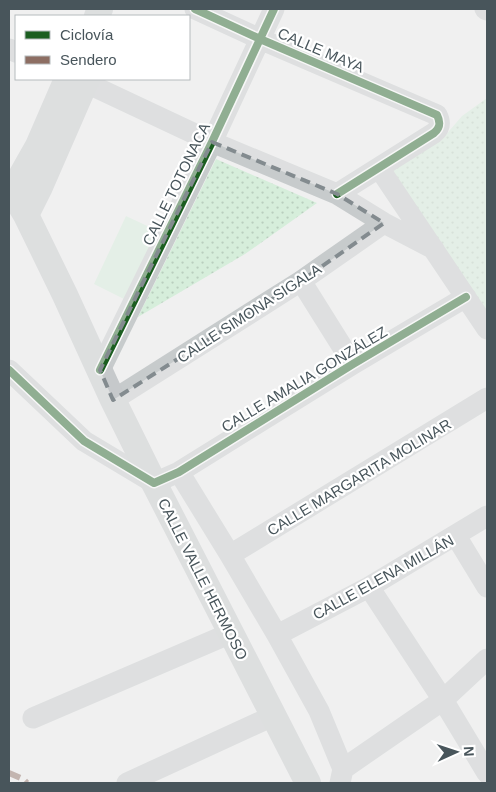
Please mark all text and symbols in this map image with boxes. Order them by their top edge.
legend [15,15,190,80]
street label: CALLE MAYA [275,24,367,76]
text: Ciclovía [60,26,114,43]
text: Sendero [60,51,117,68]
street label: CALLE TOTONACA [139,120,213,248]
street label: CALLE SIMONA SIGALA [174,260,324,366]
street label: CALLE AMALIA GONZÁLEZ [218,323,390,435]
street label: CALLE MARGARITA MOLINAR [264,415,454,539]
street label: CALLE VALLE HERMOSO [155,495,251,663]
street label: CALLE ELENA MILLÁN [310,531,456,623]
north arrow [431,727,481,777]
text: N [461,746,477,757]

